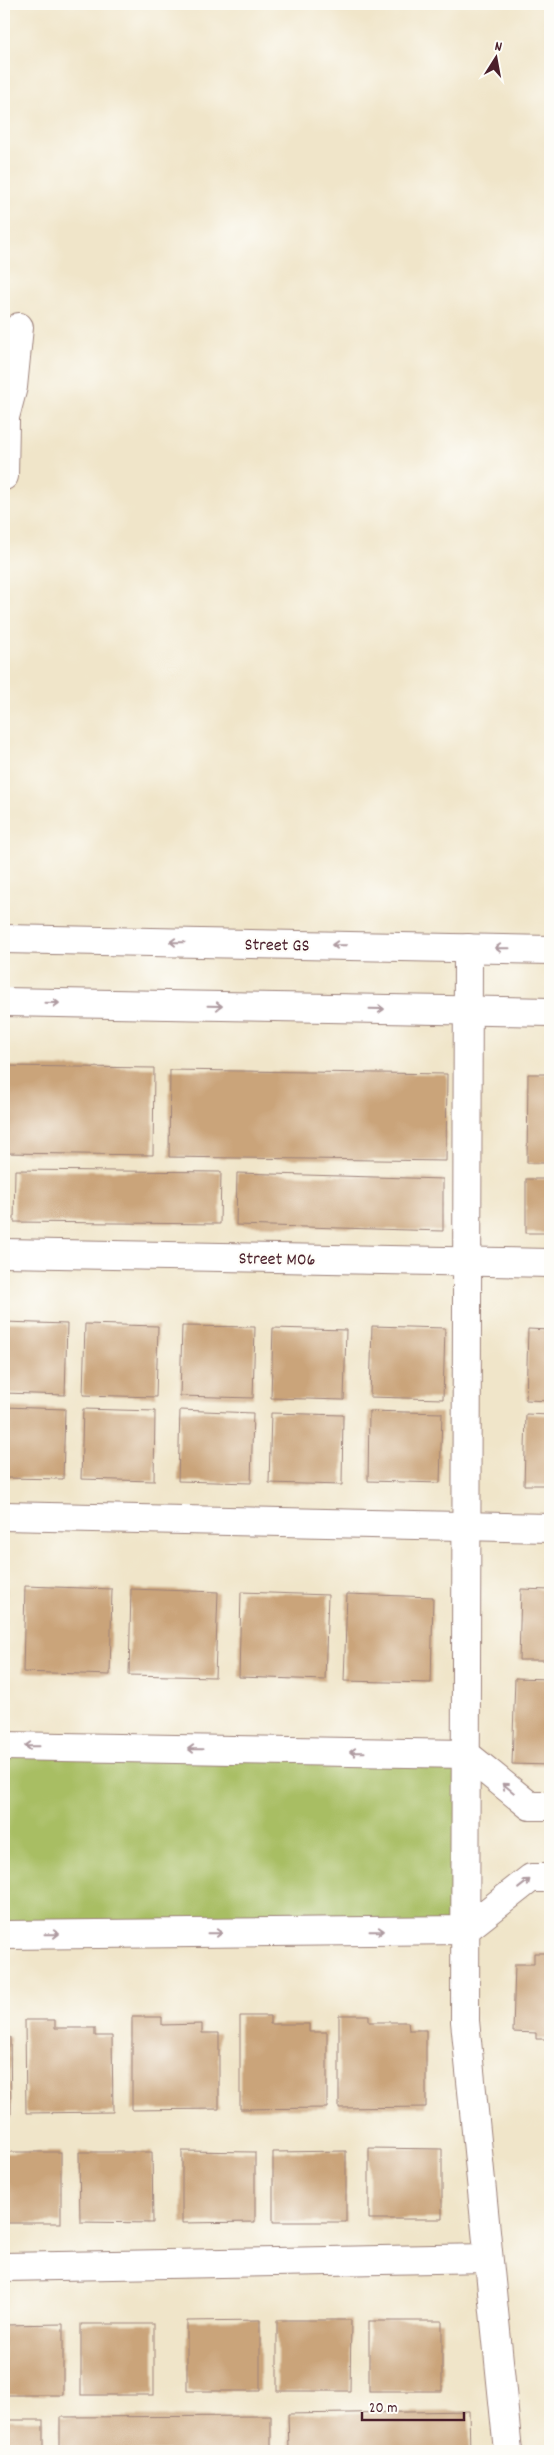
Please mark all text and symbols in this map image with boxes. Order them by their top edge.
north arrow [472,32,522,82]
text: N [493,37,503,58]
street label: Street GS [244,933,310,960]
one-way arrow [169,937,185,947]
one-way arrow [331,940,348,950]
one-way arrow [494,944,510,953]
one-way arrow [44,998,60,1007]
one-way arrow [206,1001,223,1011]
one-way arrow [369,1004,385,1014]
street label: Street M06 [238,1247,316,1274]
one-way arrow [25,1742,41,1751]
one-way arrow [187,1744,204,1754]
one-way arrow [350,1747,366,1757]
one-way arrow [502,1782,515,1793]
one-way arrow [517,1878,530,1889]
one-way arrow [369,1926,385,1936]
one-way arrow [207,1928,223,1937]
one-way arrow [44,1929,60,1939]
scale bar [362,2390,464,2422]
text: 20 m [369,2398,397,2420]

